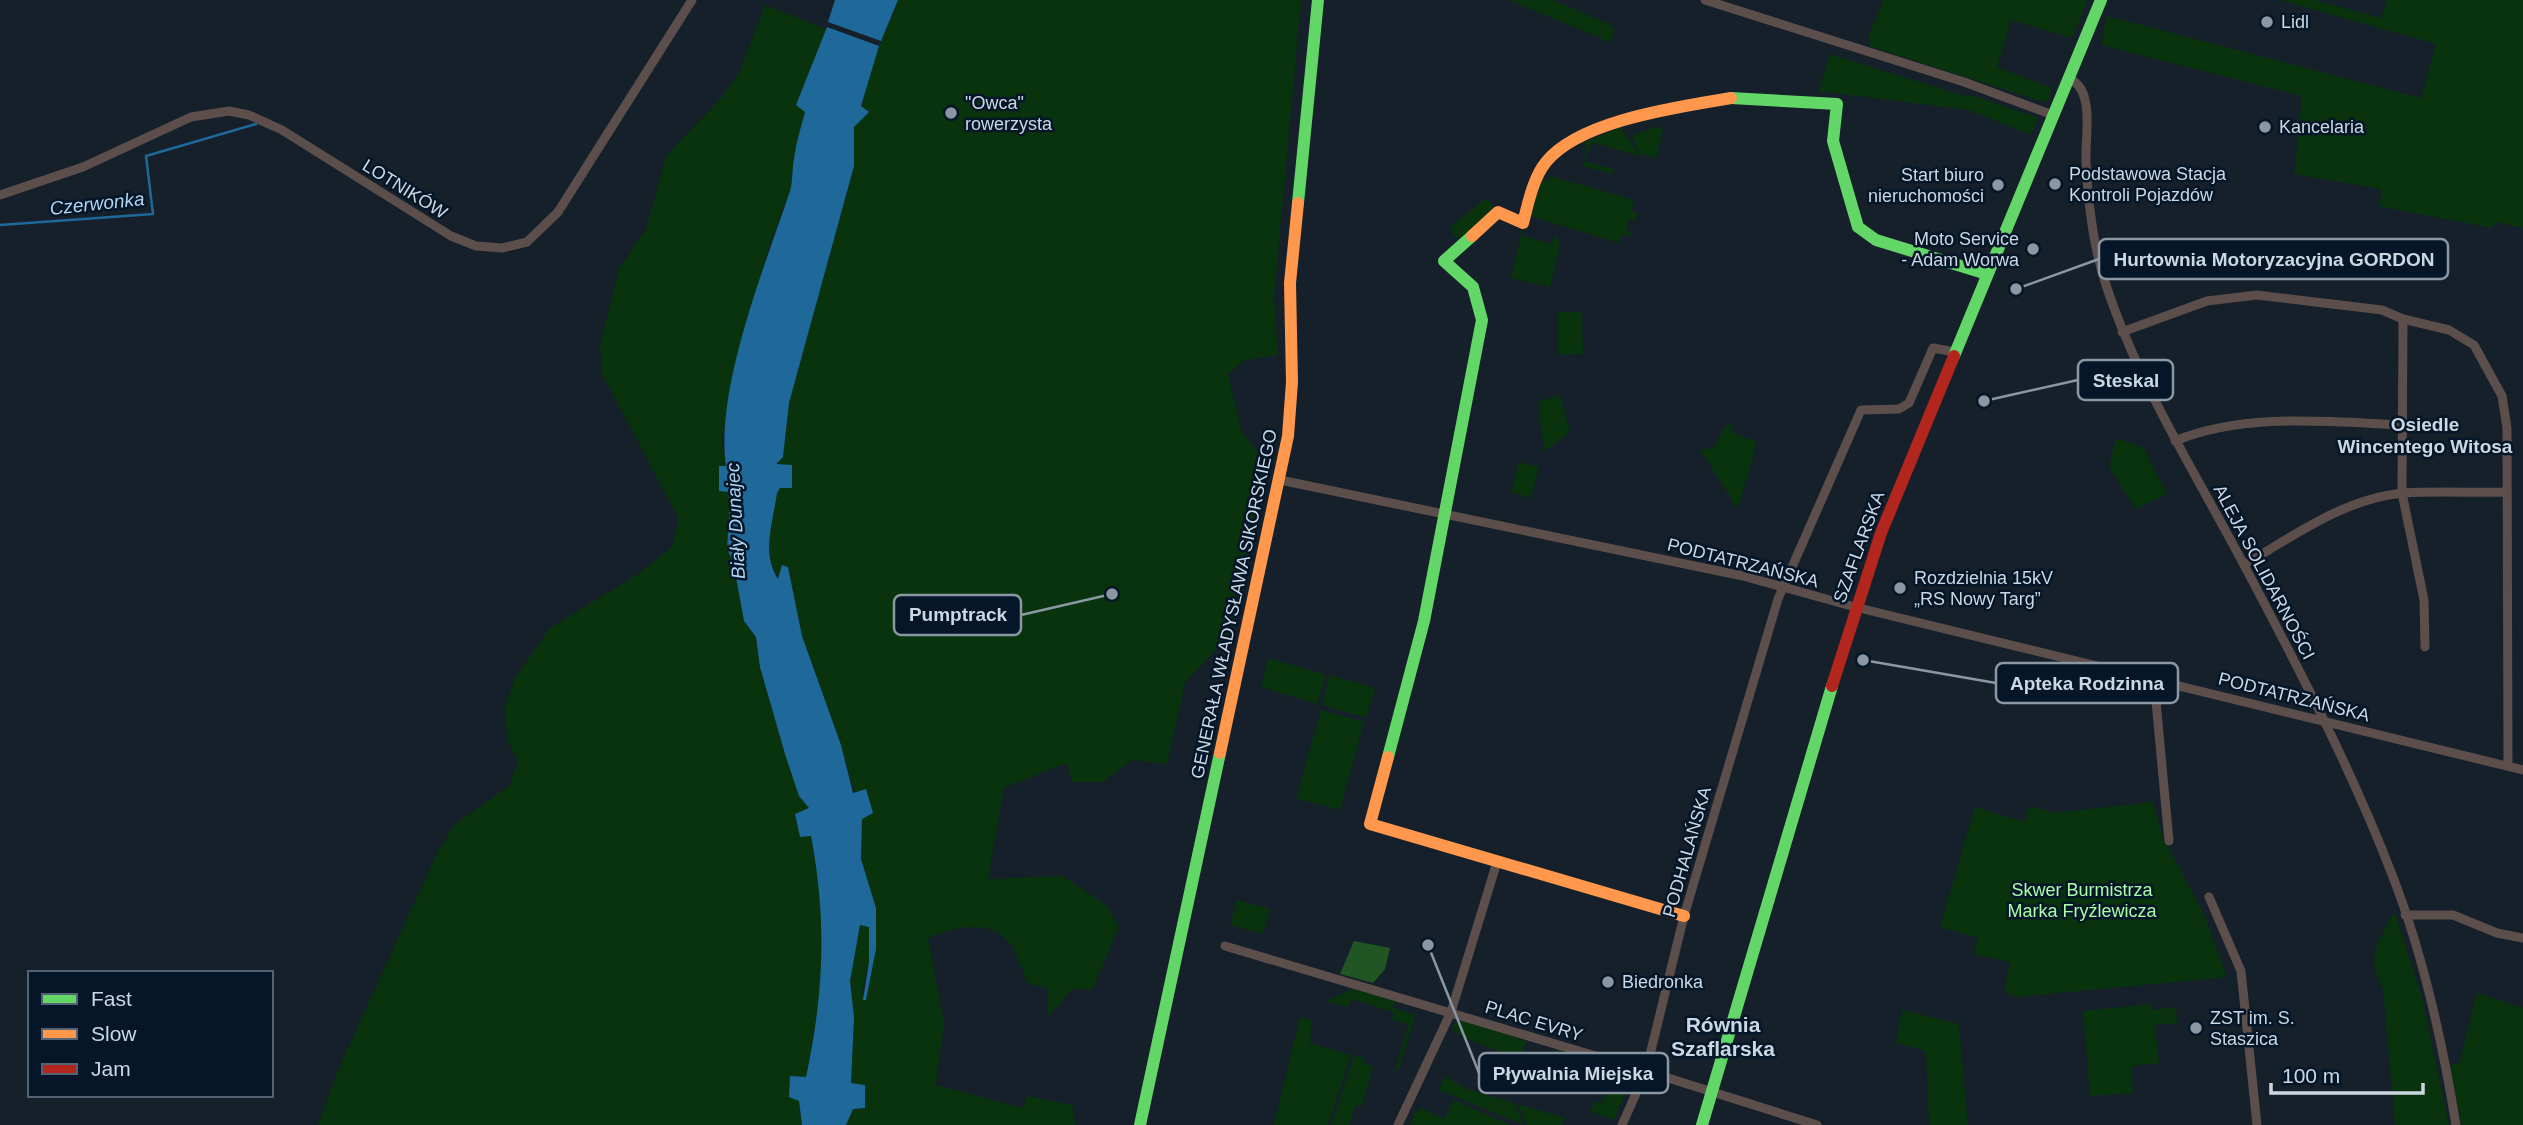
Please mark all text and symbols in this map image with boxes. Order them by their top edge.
place label: Lidl [2281,12,2309,32]
marker: Lidl [2259,14,2275,30]
place label: "Owca" rowerzysta [965,93,1053,134]
marker: "Owca" rowerzysta [943,105,959,121]
place label: Kancelaria [2279,117,2365,137]
marker: Kancelaria [2257,119,2273,135]
street label: LOTNIKÓW [359,154,452,223]
place label: Podstawowa Stacja Kontroli Pojazdów [2069,164,2227,205]
place label: Start biuro nieruchomości [1868,165,1984,206]
marker: Podstawowa Stacja Kontroli Pojazdów [2047,176,2063,192]
marker: Start biuro nieruchomości [1990,177,2006,193]
water label: Czerwonka [49,188,145,219]
place label: Moto Service - Adam Worwa [1901,229,2020,270]
callout: Hurtownia Motoryzacyjna GORDON [2099,239,2448,279]
marker: Moto Service - Adam Worwa [2025,241,2041,257]
text: Hurtownia Motoryzacyjna GORDON [2114,249,2434,270]
callout: Steskal [2078,360,2173,400]
text: Steskal [2093,370,2159,391]
district label: Osiedle Wincentego Witosa [2338,414,2513,457]
street label: GENERAŁA WŁADYSŁAWA SIKORSKIEGO [1187,427,1281,781]
water label: Biały Dunajec [722,462,749,580]
street label: ALEJA SOLIDARNOŚCI [2209,481,2320,663]
street label: SZAFLARSKA [1830,489,1888,605]
street label: PODTATRZAŃSKA [1665,535,1821,591]
place label: Rozdzielnia 15kV „RS Nowy Targ” [1914,568,2053,609]
marker: Rozdzielnia 15kV „RS Nowy Targ” [1892,580,1908,596]
callout: Pumptrack [894,595,1021,635]
text: Pumptrack [909,604,1008,625]
callout: Apteka Rodzinna [1996,663,2178,703]
street label: PODTATRZAŃSKA [2216,669,2372,725]
text: Apteka Rodzinna [2010,673,2164,694]
street label: PODHALAŃSKA [1659,784,1715,920]
park label: Skwer Burmistrza Marka Fryźlewicza [2007,880,2157,921]
legend [28,971,273,1097]
place label: Biedronka [1622,972,1704,992]
marker: Biedronka [1600,974,1616,990]
text: Fast [91,987,132,1010]
street label: PLAC EVRY [1483,997,1585,1045]
place label: ZST im. S. Staszica [2210,1008,2295,1049]
district label: Równia Szaflarska [1671,1013,1775,1060]
marker: ZST im. S. Staszica [2188,1020,2204,1036]
text: Slow [91,1022,137,1045]
scale bar [2271,1052,2423,1096]
callout: Pływalnia Miejska [1479,1053,1668,1093]
text: Jam [91,1057,131,1080]
text: Pływalnia Miejska [1493,1063,1654,1084]
text: 100 m [2282,1064,2340,1087]

